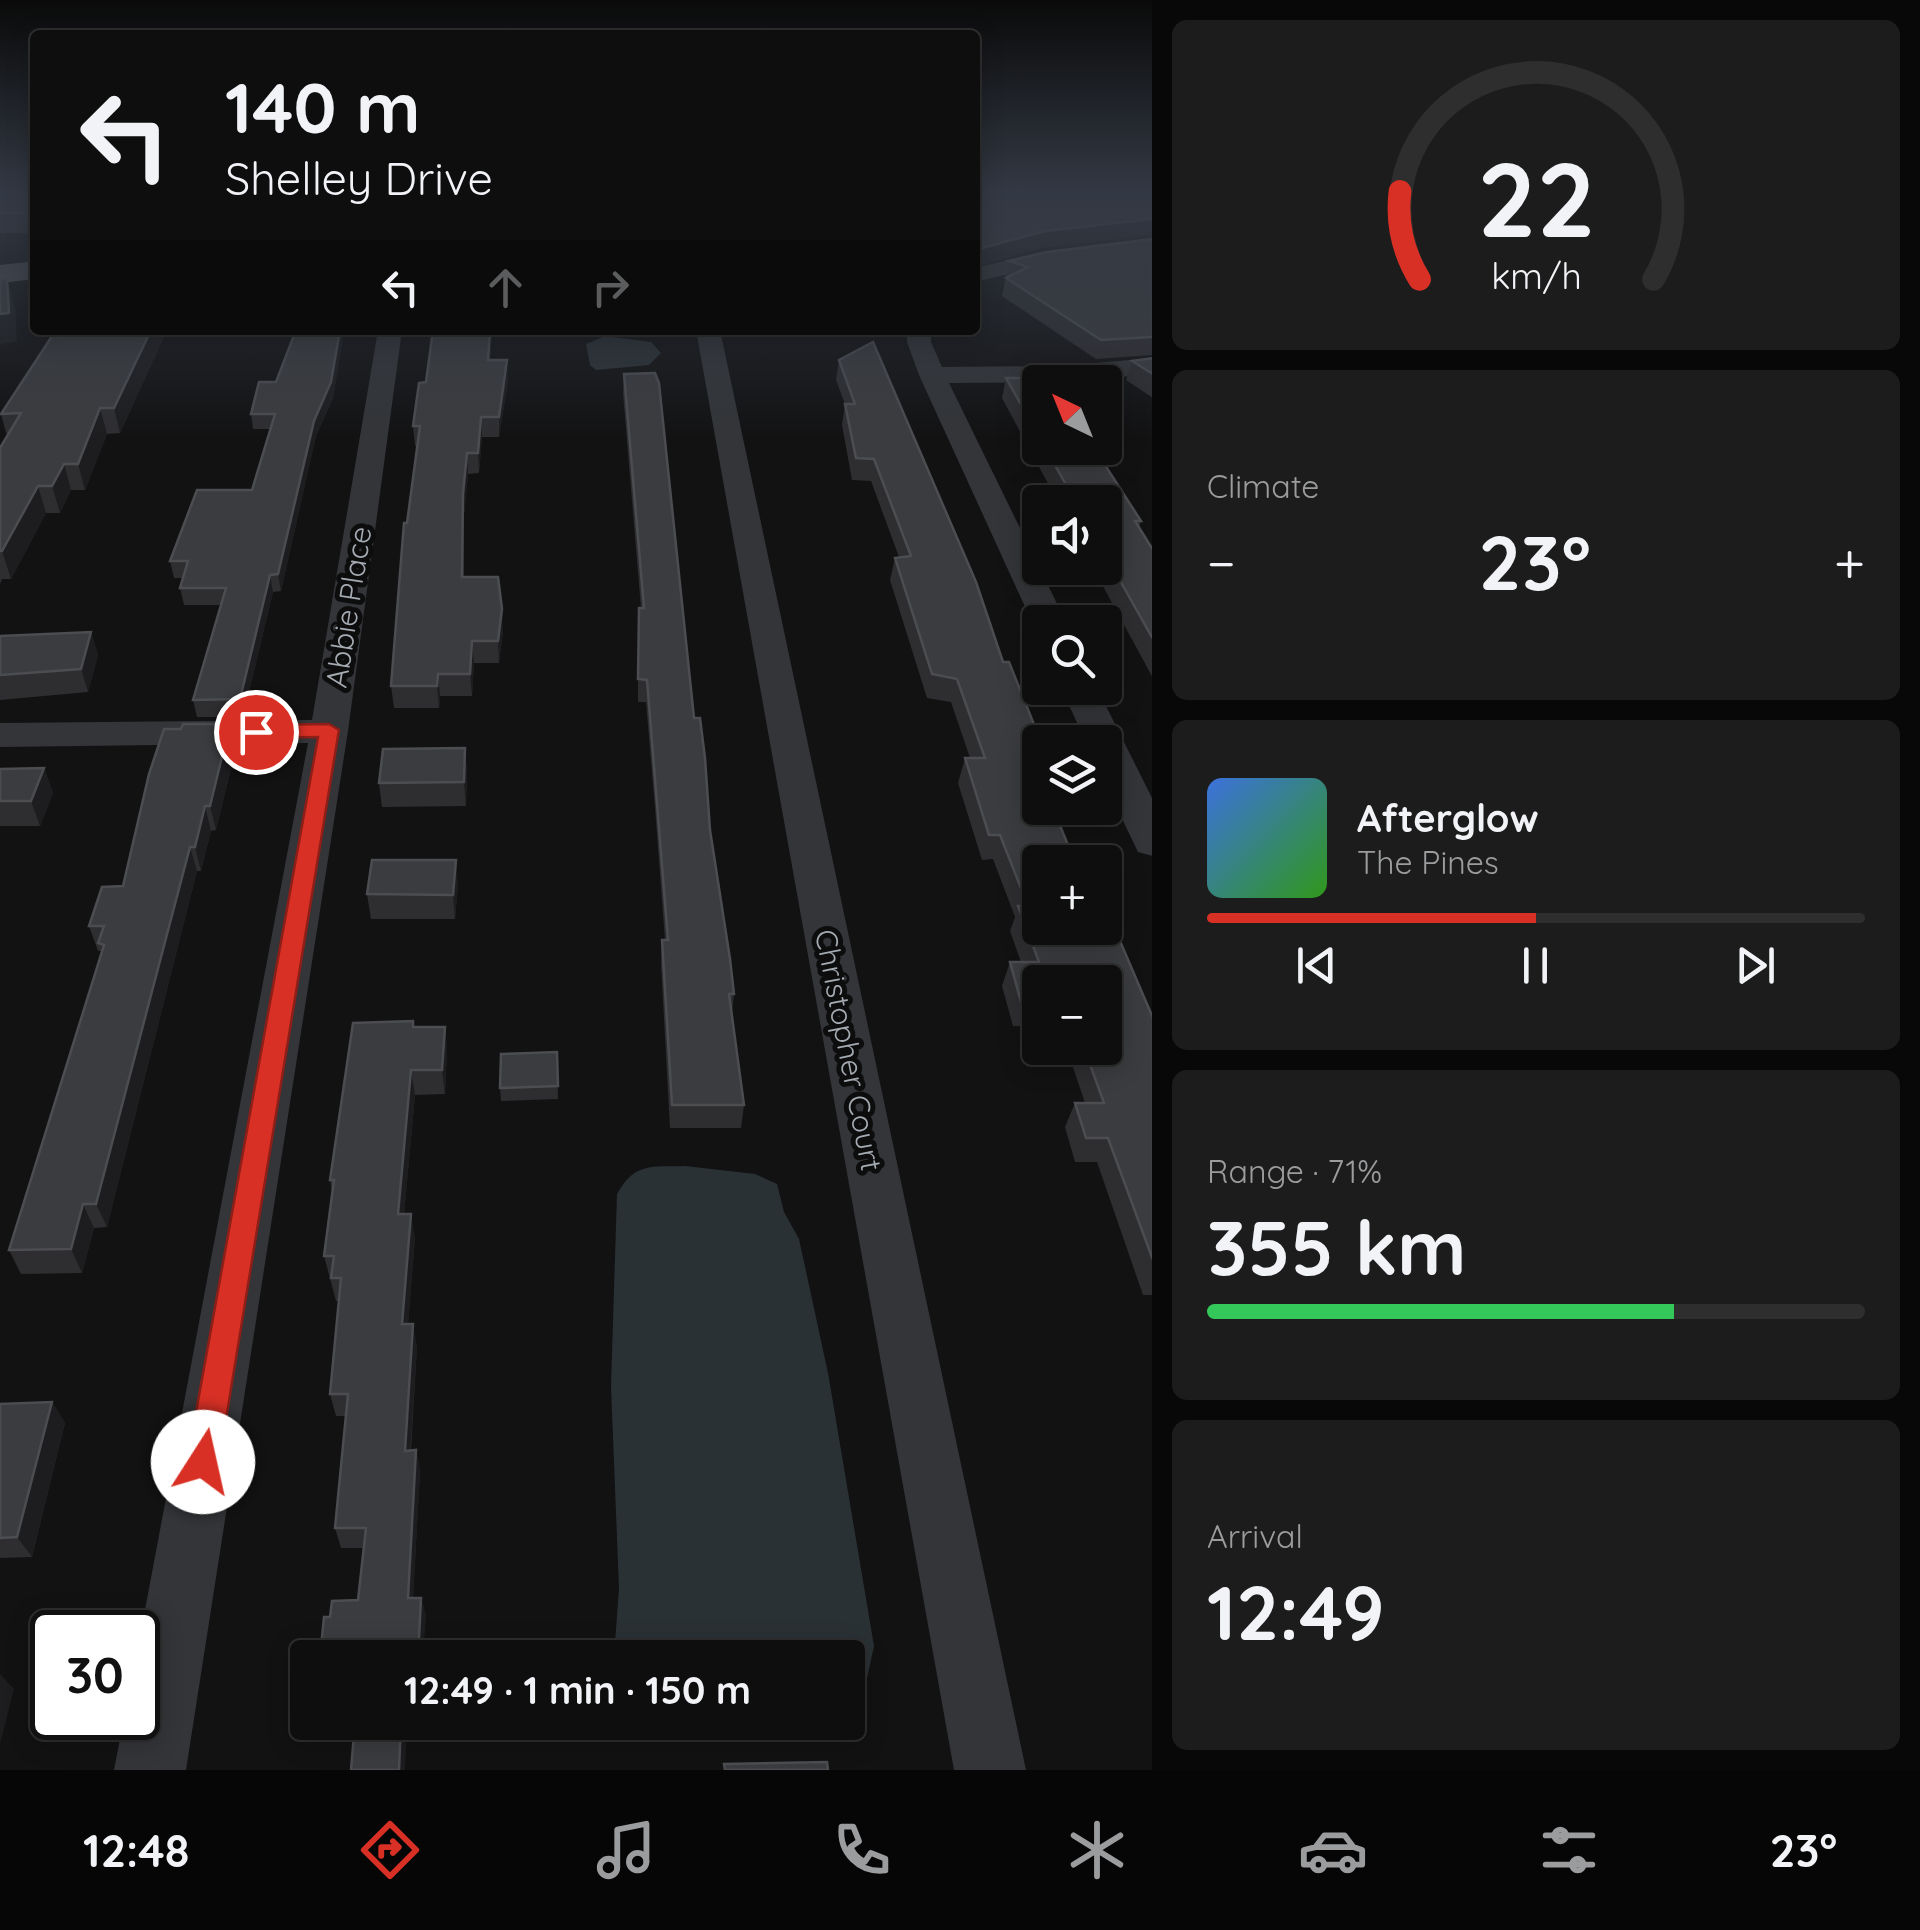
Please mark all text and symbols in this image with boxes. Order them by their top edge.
text: 140 m [225,63,421,151]
icon: left [60,70,190,200]
text: 22 [1477,133,1595,263]
text: Shelley Drive [225,150,493,206]
text: km/h [1491,253,1581,298]
icon: left [373,260,428,315]
icon: ahead [478,260,533,315]
icon: right [583,260,638,315]
north arrow [1022,365,1122,465]
map controls [1022,365,1122,1065]
text: Climate [1207,466,1319,506]
button: sound [1022,485,1122,585]
text: 23° [1479,515,1591,609]
street label: Abbie Place [317,524,379,690]
text: − [1207,528,1236,597]
text: + [1834,528,1865,597]
button: search [1022,605,1122,705]
pin [214,690,299,775]
icon: arrive [229,705,284,760]
button: layers [1022,725,1122,825]
text: Afterglow [1357,794,1539,842]
text: The Pines [1357,842,1499,882]
button: + [1022,845,1122,945]
street label: Christopher Court [807,926,891,1174]
icon: previous [1289,938,1344,993]
icon: pause [1508,938,1563,993]
icon: next [1728,938,1783,993]
button: − [1022,965,1122,1065]
text: Range · 71% [1207,1151,1382,1191]
text: 355 km [1207,1200,1467,1294]
position arrow [151,1410,255,1514]
text: Arrival [1207,1516,1303,1556]
text: 12:49 [1207,1565,1385,1659]
speed limit sign: 30 [30,1610,160,1740]
text: 12:49 · 1 min · 150 m [404,1666,751,1714]
icon: directions [355,1815,425,1885]
icon: music [591,1815,661,1885]
icon: phone [827,1815,897,1885]
icon: climate [1062,1815,1132,1885]
icon: car [1298,1815,1368,1885]
icon: filters [1534,1815,1604,1885]
text: 12:48 [83,1822,189,1878]
text: 23° [1770,1822,1837,1878]

